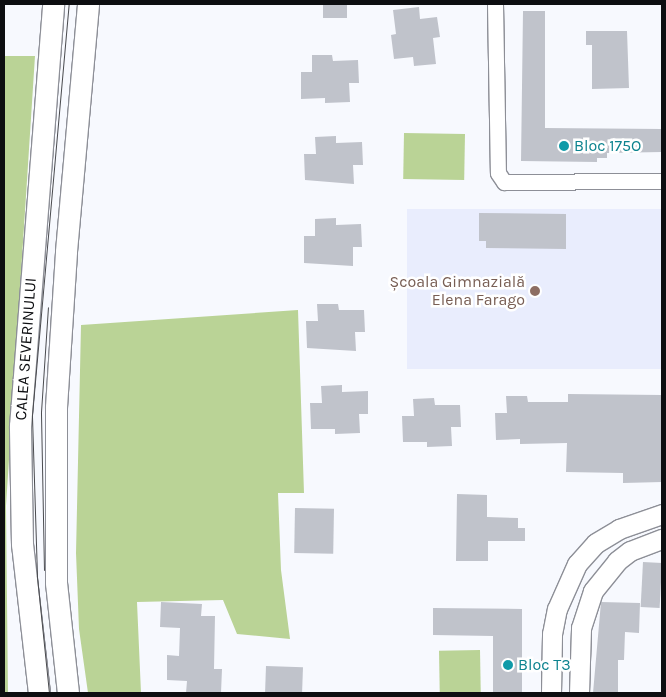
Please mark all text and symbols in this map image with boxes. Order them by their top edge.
place label: Bloc 175O [574,136,641,156]
marker: Bloc 175O [558,140,570,152]
place label: Școala Gimnazială Elena Farago [389,272,525,310]
street label: CALEA SEVERINULUI [11,277,41,421]
marker: Școala Gimnazială Elena Farago [529,285,541,297]
place label: Bloc T3 [518,655,571,675]
marker: Bloc T3 [502,659,514,671]

